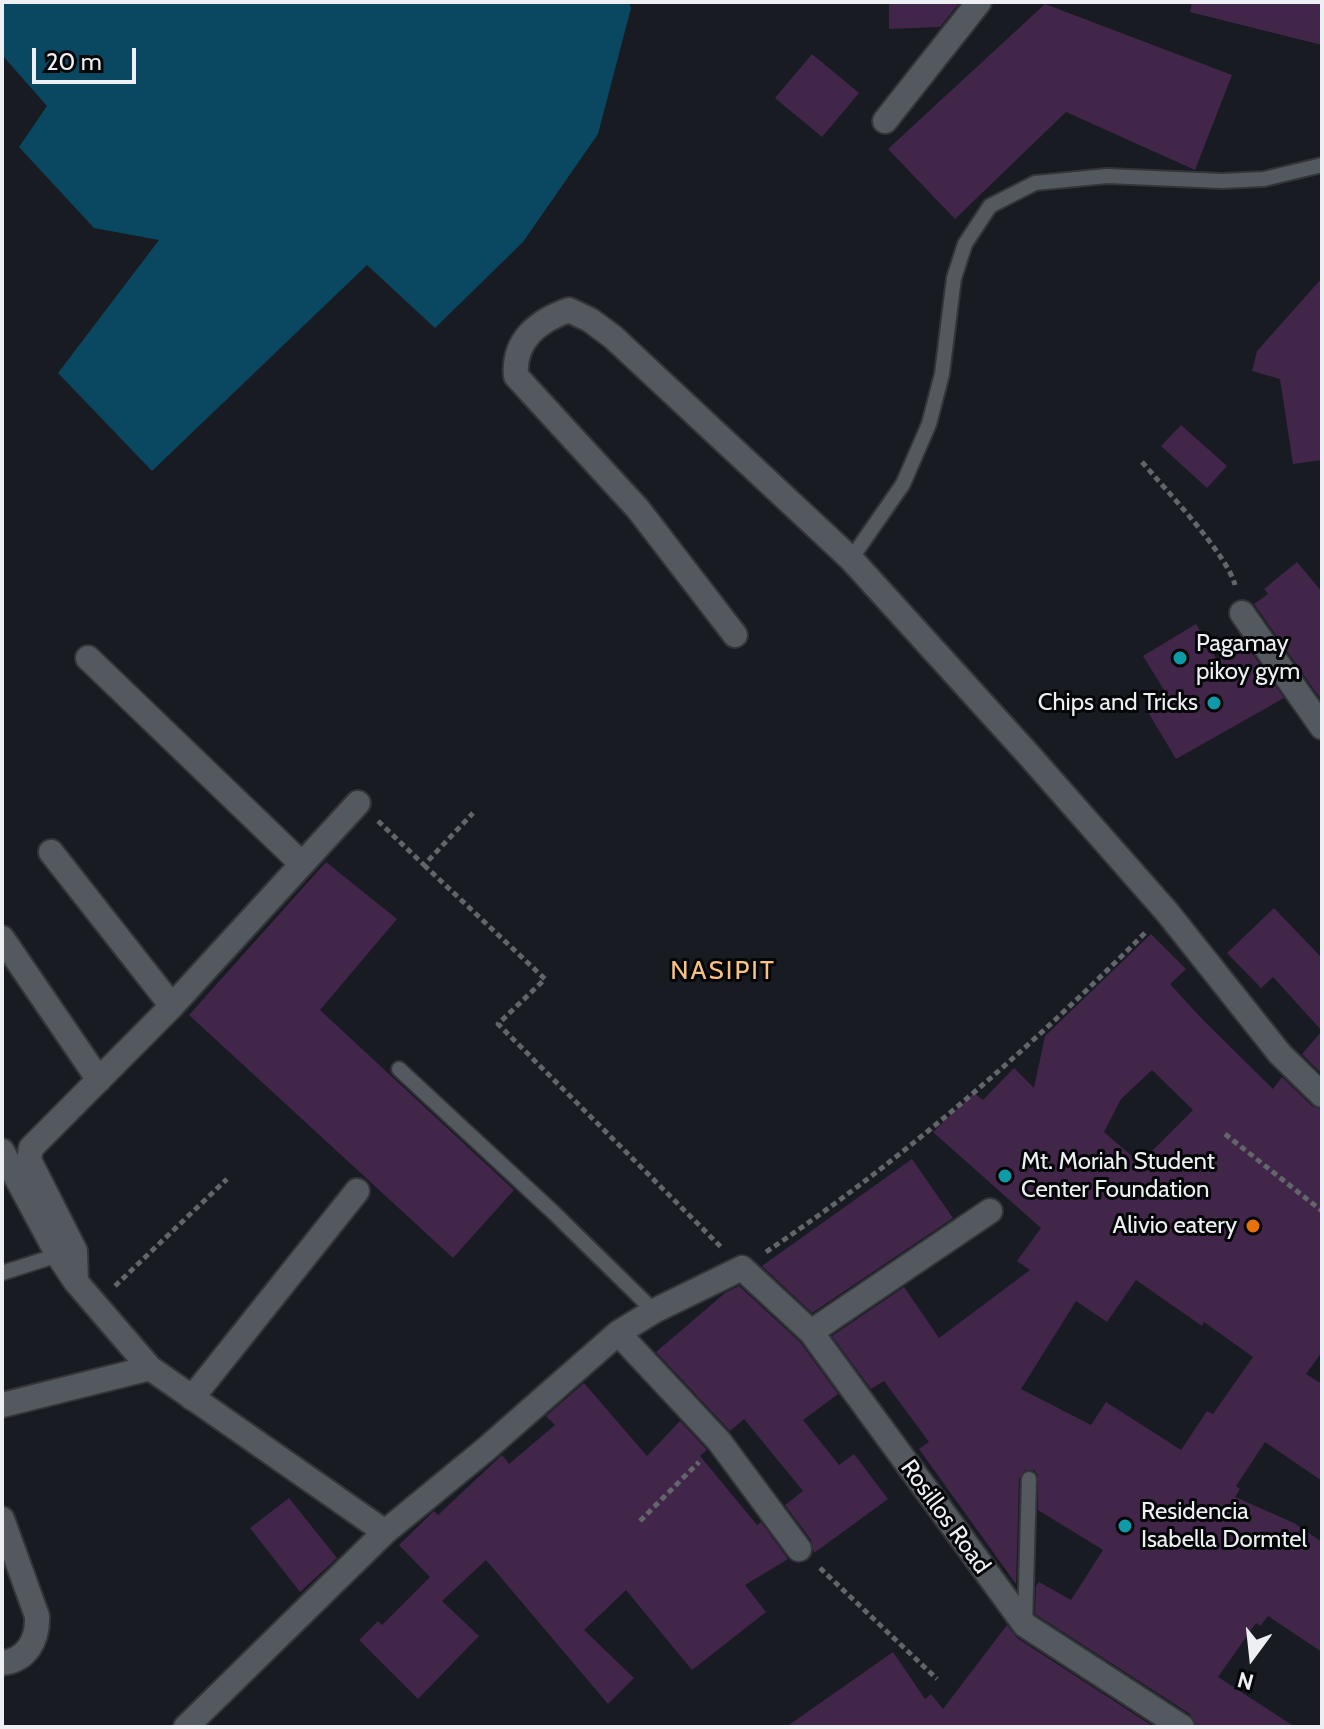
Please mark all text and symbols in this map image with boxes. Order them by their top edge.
scale bar [36,32,140,82]
text: 20 m [46,47,102,76]
place label: Pagamay pikoy gym [1196,630,1300,686]
marker: Pagamay pikoy gym [1171,649,1189,667]
place label: Chips and Tricks [1038,689,1198,717]
marker: Chips and Tricks [1205,694,1223,712]
district label: NASIPIT [670,955,776,987]
place label: Mt. Moriah Student Center Foundation [1021,1148,1215,1204]
marker: Mt. Moriah Student Center Foundation [996,1167,1014,1185]
place label: Alivio eatery [1113,1212,1237,1240]
marker: Alivio eatery [1244,1217,1262,1235]
street label: Rosillos Road [894,1454,996,1580]
place label: Residencia Isabella Dormtel [1141,1498,1307,1554]
marker: Residencia Isabella Dormtel [1116,1517,1134,1535]
north arrow [1212,1617,1292,1697]
text: N [1235,1666,1257,1696]

